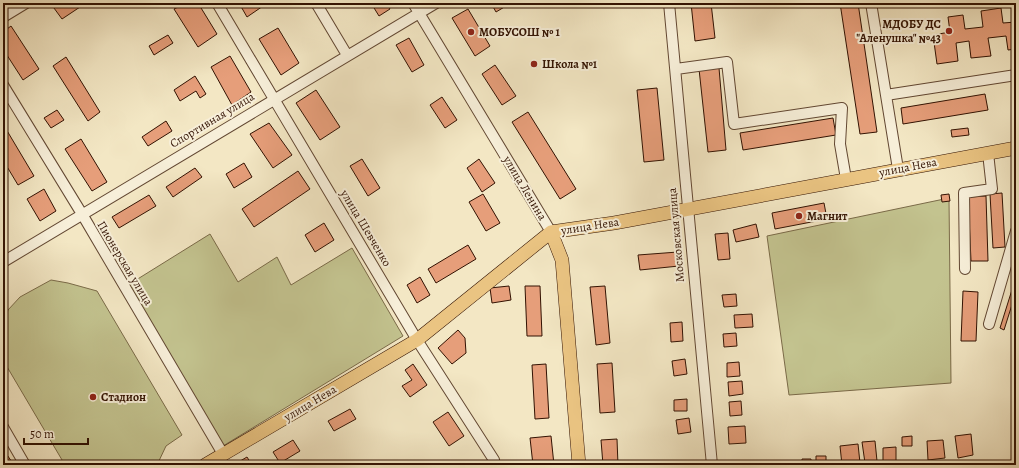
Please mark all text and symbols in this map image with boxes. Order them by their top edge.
place label: МДОБУ ДС "Аленушка" №43 [856,16,941,46]
place label: МОБУСОШ № 1 [479,24,561,40]
marker: МДОБУ ДС "Аленушка" №43 [944,26,954,36]
marker: МОБУСОШ № 1 [466,27,476,37]
place label: Школа №1 [542,56,598,72]
marker: Школа №1 [529,59,539,69]
street label: Спортивная улица [167,88,258,152]
street label: улица Ленина [499,152,551,224]
street label: улица Нева [877,153,939,181]
street label: улица Шевченко [336,186,395,269]
street label: Московская улица [664,187,688,283]
place label: Магнит [807,208,848,224]
marker: Магнит [794,211,804,221]
street label: улица Нева [559,213,621,239]
street label: Пионерская улица [93,218,157,309]
street label: улица Нева [280,381,340,425]
place label: Стадион [101,389,146,405]
marker: Стадион [88,392,98,402]
scale bar [24,420,88,446]
text: 50 m [30,426,54,442]

